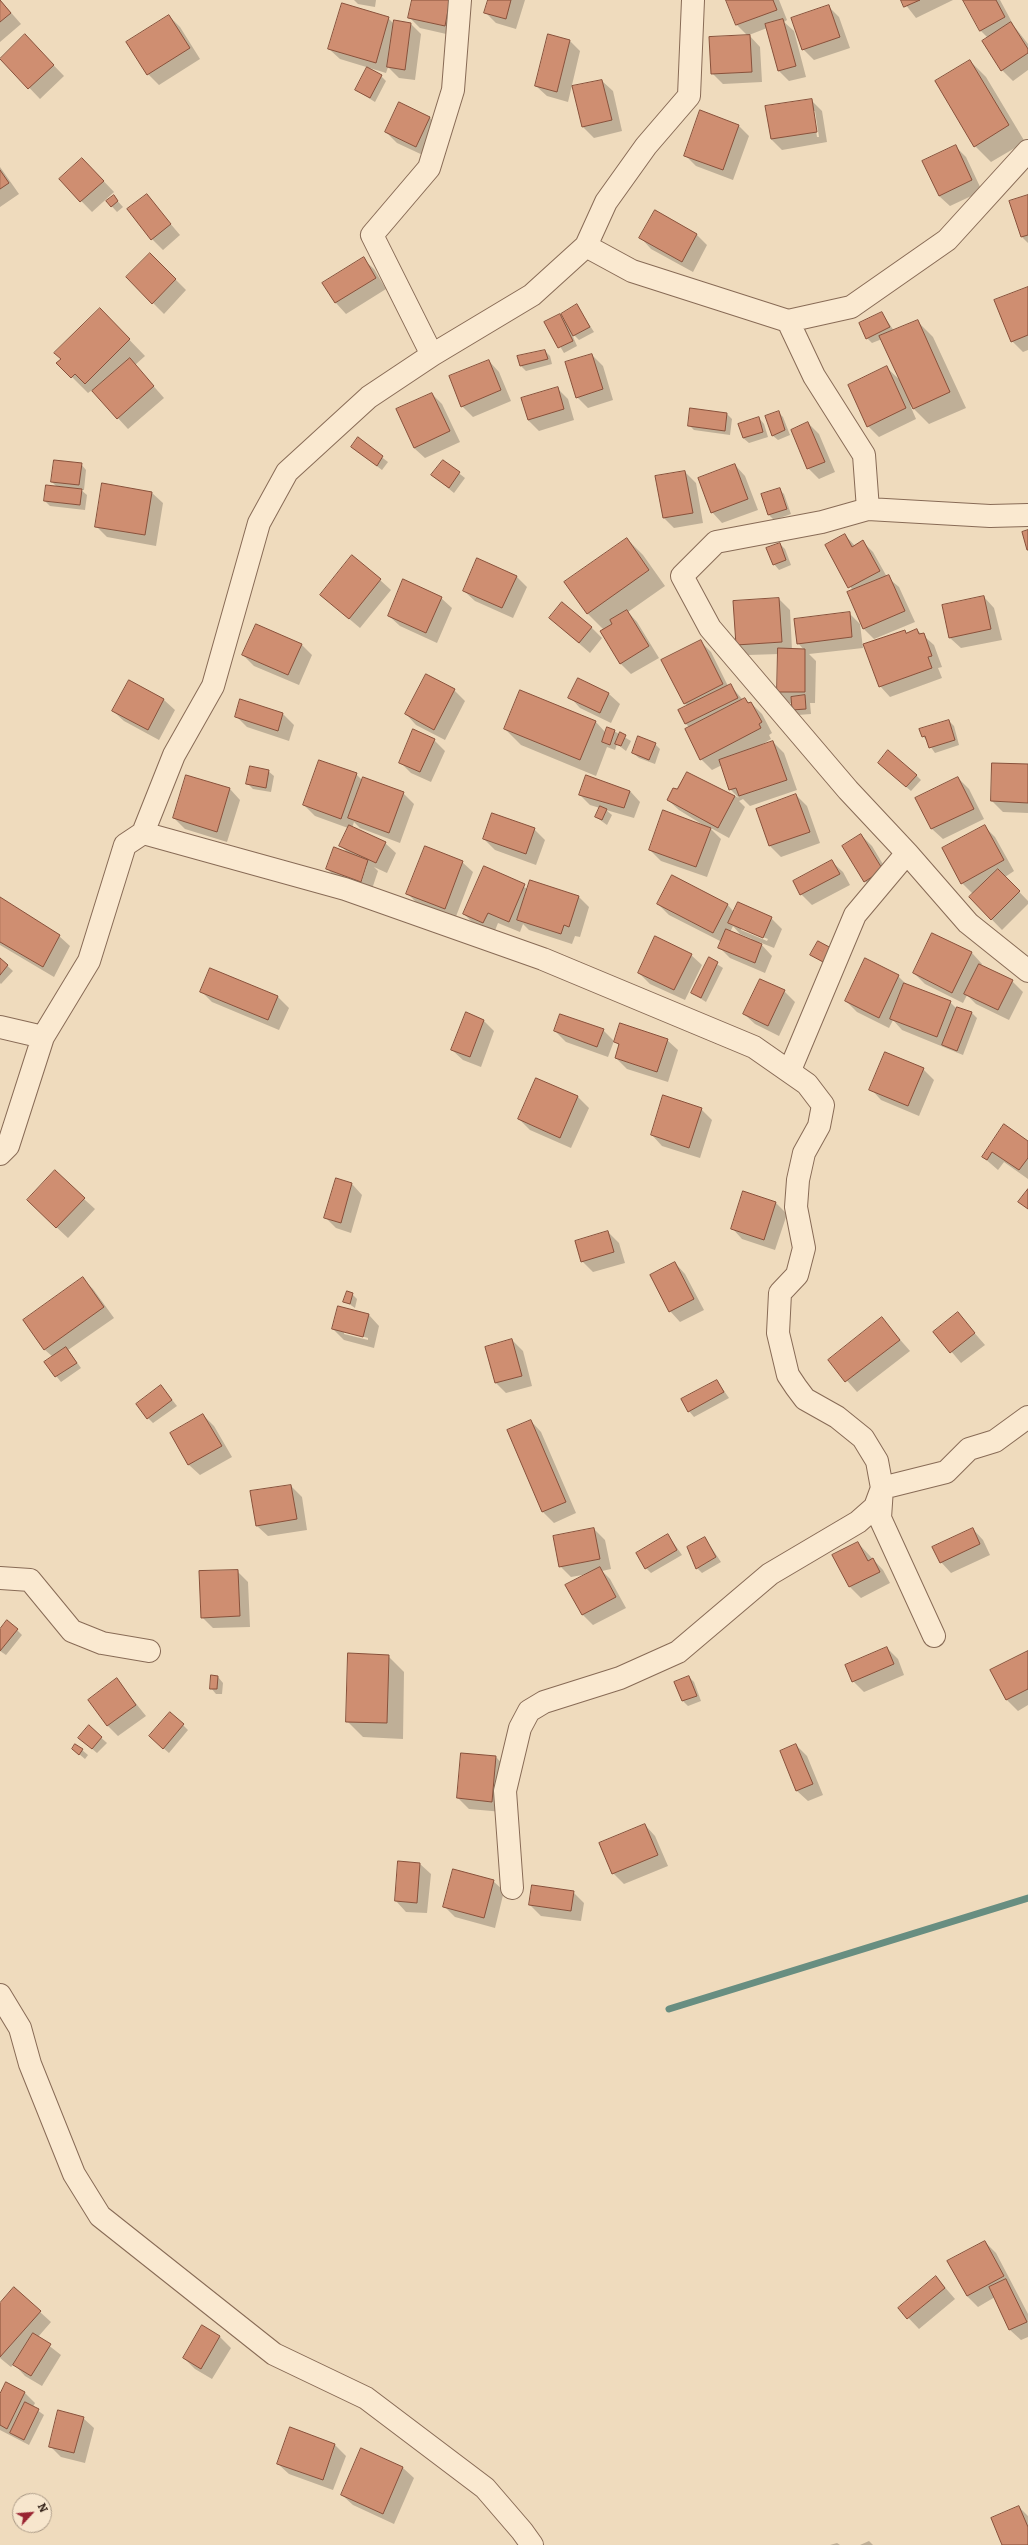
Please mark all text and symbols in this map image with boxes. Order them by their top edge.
north arrow [12,2493,52,2533]
text: N [35,2501,50,2515]

